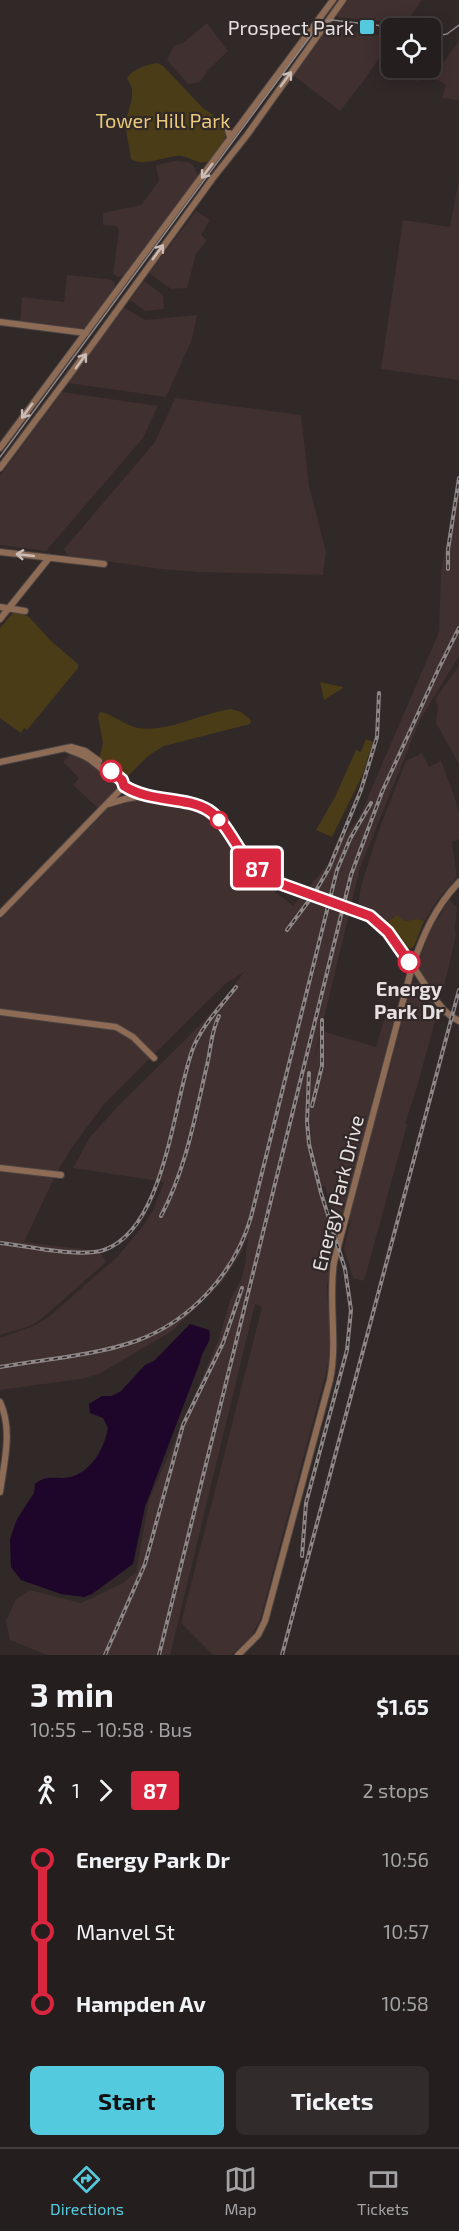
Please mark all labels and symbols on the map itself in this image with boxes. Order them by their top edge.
place label: Prospect Park [228,15,354,39]
marker: Prospect Park [358,18,376,36]
one-way arrow [280,72,292,88]
park label: Tower Hill Park [96,108,230,132]
one-way arrow [201,163,213,179]
one-way arrow [152,245,165,261]
one-way arrow [74,353,87,369]
one-way arrow [21,403,34,419]
one-way arrow [15,549,35,560]
unlabelled marker [100,760,122,782]
unlabelled marker [210,811,228,829]
line badge: 87 [230,848,284,888]
marker: Energy Park Dr [398,951,420,973]
place label: Energy Park Dr [374,976,444,1023]
street label: Energy Park Drive [306,1113,368,1273]

